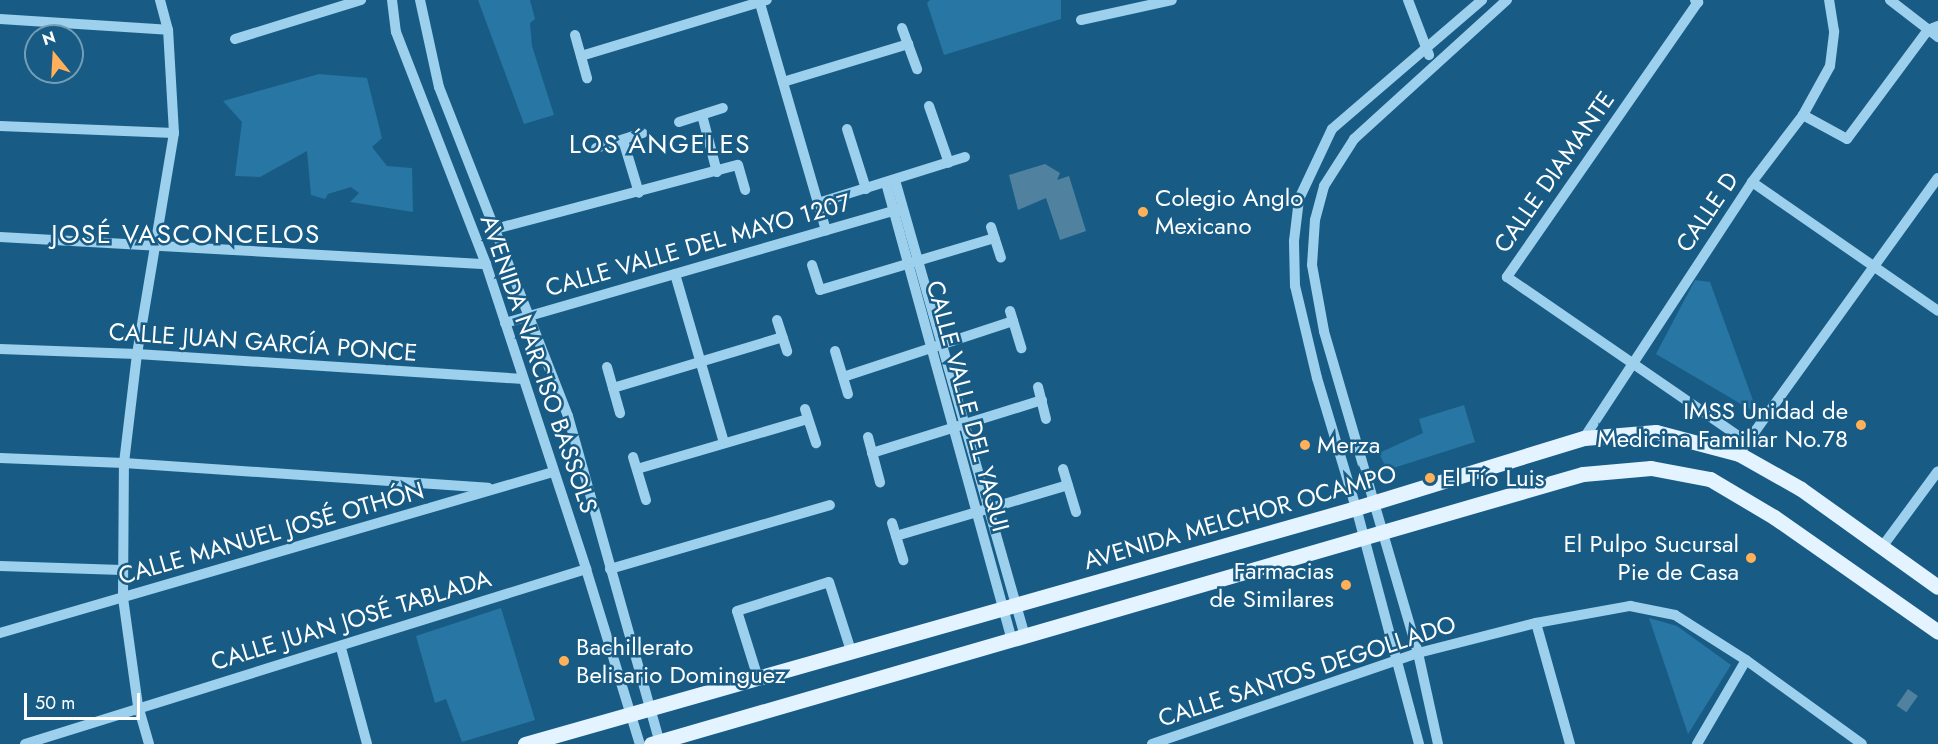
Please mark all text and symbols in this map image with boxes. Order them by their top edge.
north arrow [24,24,84,84]
text: N [39,25,59,51]
street label: CALLE DIAMANTE [1488,86,1620,258]
district label: LOS ÁNGELES [569,129,751,161]
street label: CALLE D [1670,167,1744,257]
place label: Colegio Anglo Mexicano [1155,184,1303,240]
street label: CALLE VALLE DEL MAYO 1207 [542,188,854,302]
marker: Colegio Anglo Mexicano [1136,205,1150,219]
street label: AVENIDA NARCISO BASSOLS [474,211,604,517]
district label: JOSÉ VASCONCELOS [51,219,321,251]
street label: CALLE VALLE DEL YAQUI [921,277,1015,535]
street label: CALLE JUAN GARCÍA PONCE [108,317,418,367]
place label: IMSS Unidad de Medicina Familiar No.78 [1597,397,1848,453]
marker: IMSS Unidad de Medicina Familiar No.78 [1852,416,1870,434]
place label: Merza [1317,431,1380,459]
marker: Merza [1298,438,1312,452]
street label: AVENIDA MELCHOR OCAMPO [1080,459,1400,575]
place label: El Tío Luis [1442,464,1544,492]
marker: El Tío Luis [1423,471,1437,485]
street label: CALLE MANUEL JOSÉ OTHÓN [115,476,427,590]
place label: El Pulpo Sucursal Pie de Casa [1564,530,1739,586]
marker: El Pulpo Sucursal Pie de Casa [1744,551,1758,565]
place label: Farmacias de Similares [1209,557,1334,613]
street label: CALLE JUAN JOSÉ TABLADA [207,564,495,676]
marker: Farmacias de Similares [1339,578,1353,592]
street label: CALLE SANTOS DEGOLLADO [1155,609,1459,733]
place label: Bachillerato Belisario Dominguez [576,633,786,689]
marker: Bachillerato Belisario Dominguez [557,654,571,668]
scale bar [27,681,142,719]
text: 50 m [35,690,75,716]

